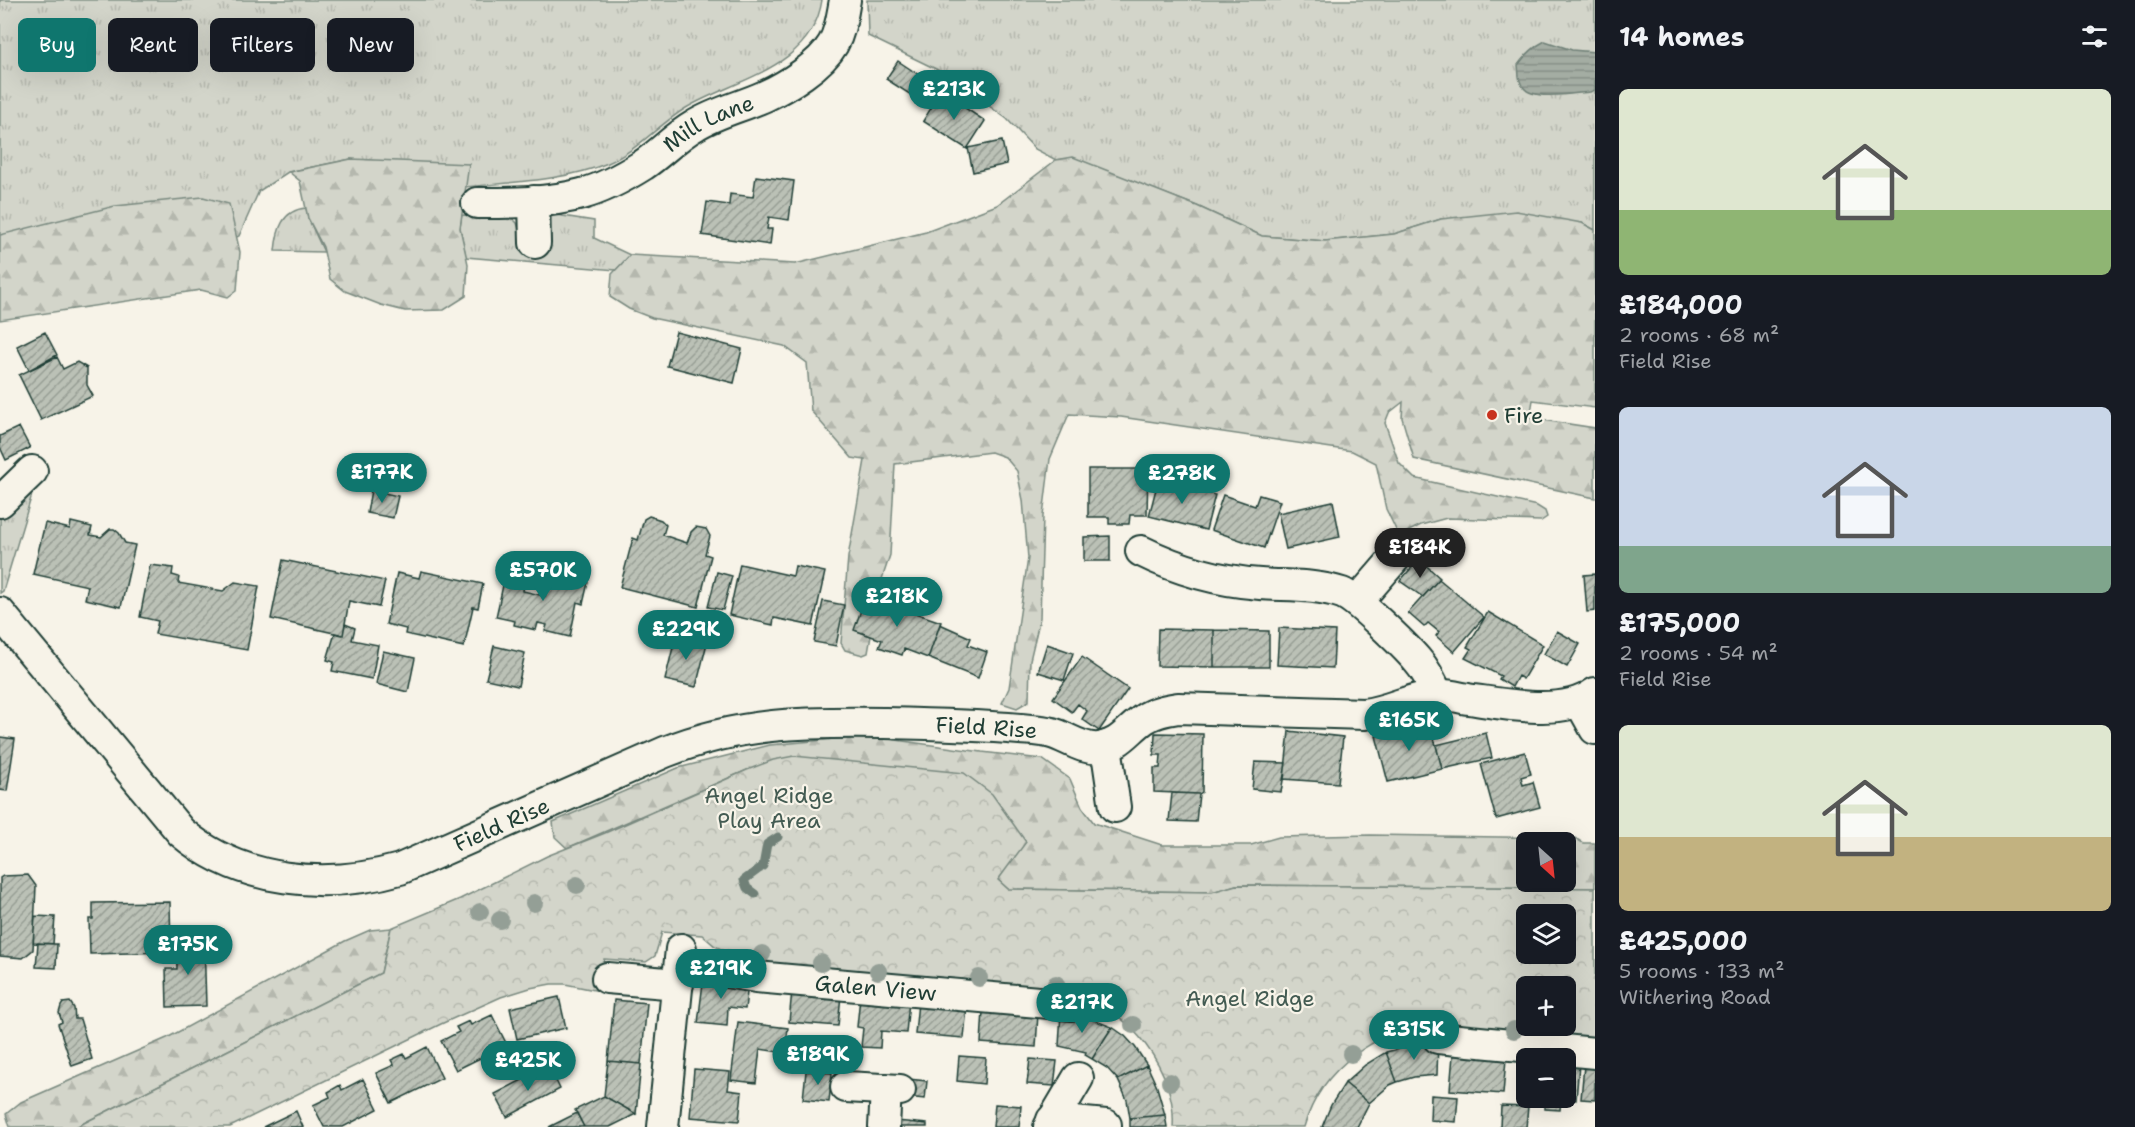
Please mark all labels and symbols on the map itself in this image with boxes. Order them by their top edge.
pin: £213K [912,70,996,121]
street label: Mill Lane [656,88,758,158]
place label: Fire [1504,401,1544,430]
marker: Fire [1485,408,1499,422]
pin: £177K [340,453,424,504]
pin: £278K [1140,454,1224,505]
pin: £184K [1378,528,1462,579]
pin: £570K [501,551,585,602]
pin: £218K [855,577,939,628]
pin: £229K [644,610,728,661]
pin: £165K [1367,701,1451,752]
street label: Field Rise [935,710,1038,745]
park label: Angel Ridge Play Area [704,781,834,835]
street label: Field Rise [449,790,554,858]
north arrow [1516,832,1576,892]
pin: £175K [146,925,230,976]
pin: £219K [679,949,763,1000]
street label: Galen View [814,968,938,1007]
pin: £217K [1040,983,1124,1034]
park label: Angel Ridge [1185,984,1315,1013]
pin: £315K [1372,1010,1456,1061]
pin: £189K [776,1035,860,1086]
pin: £425K [486,1041,570,1092]

